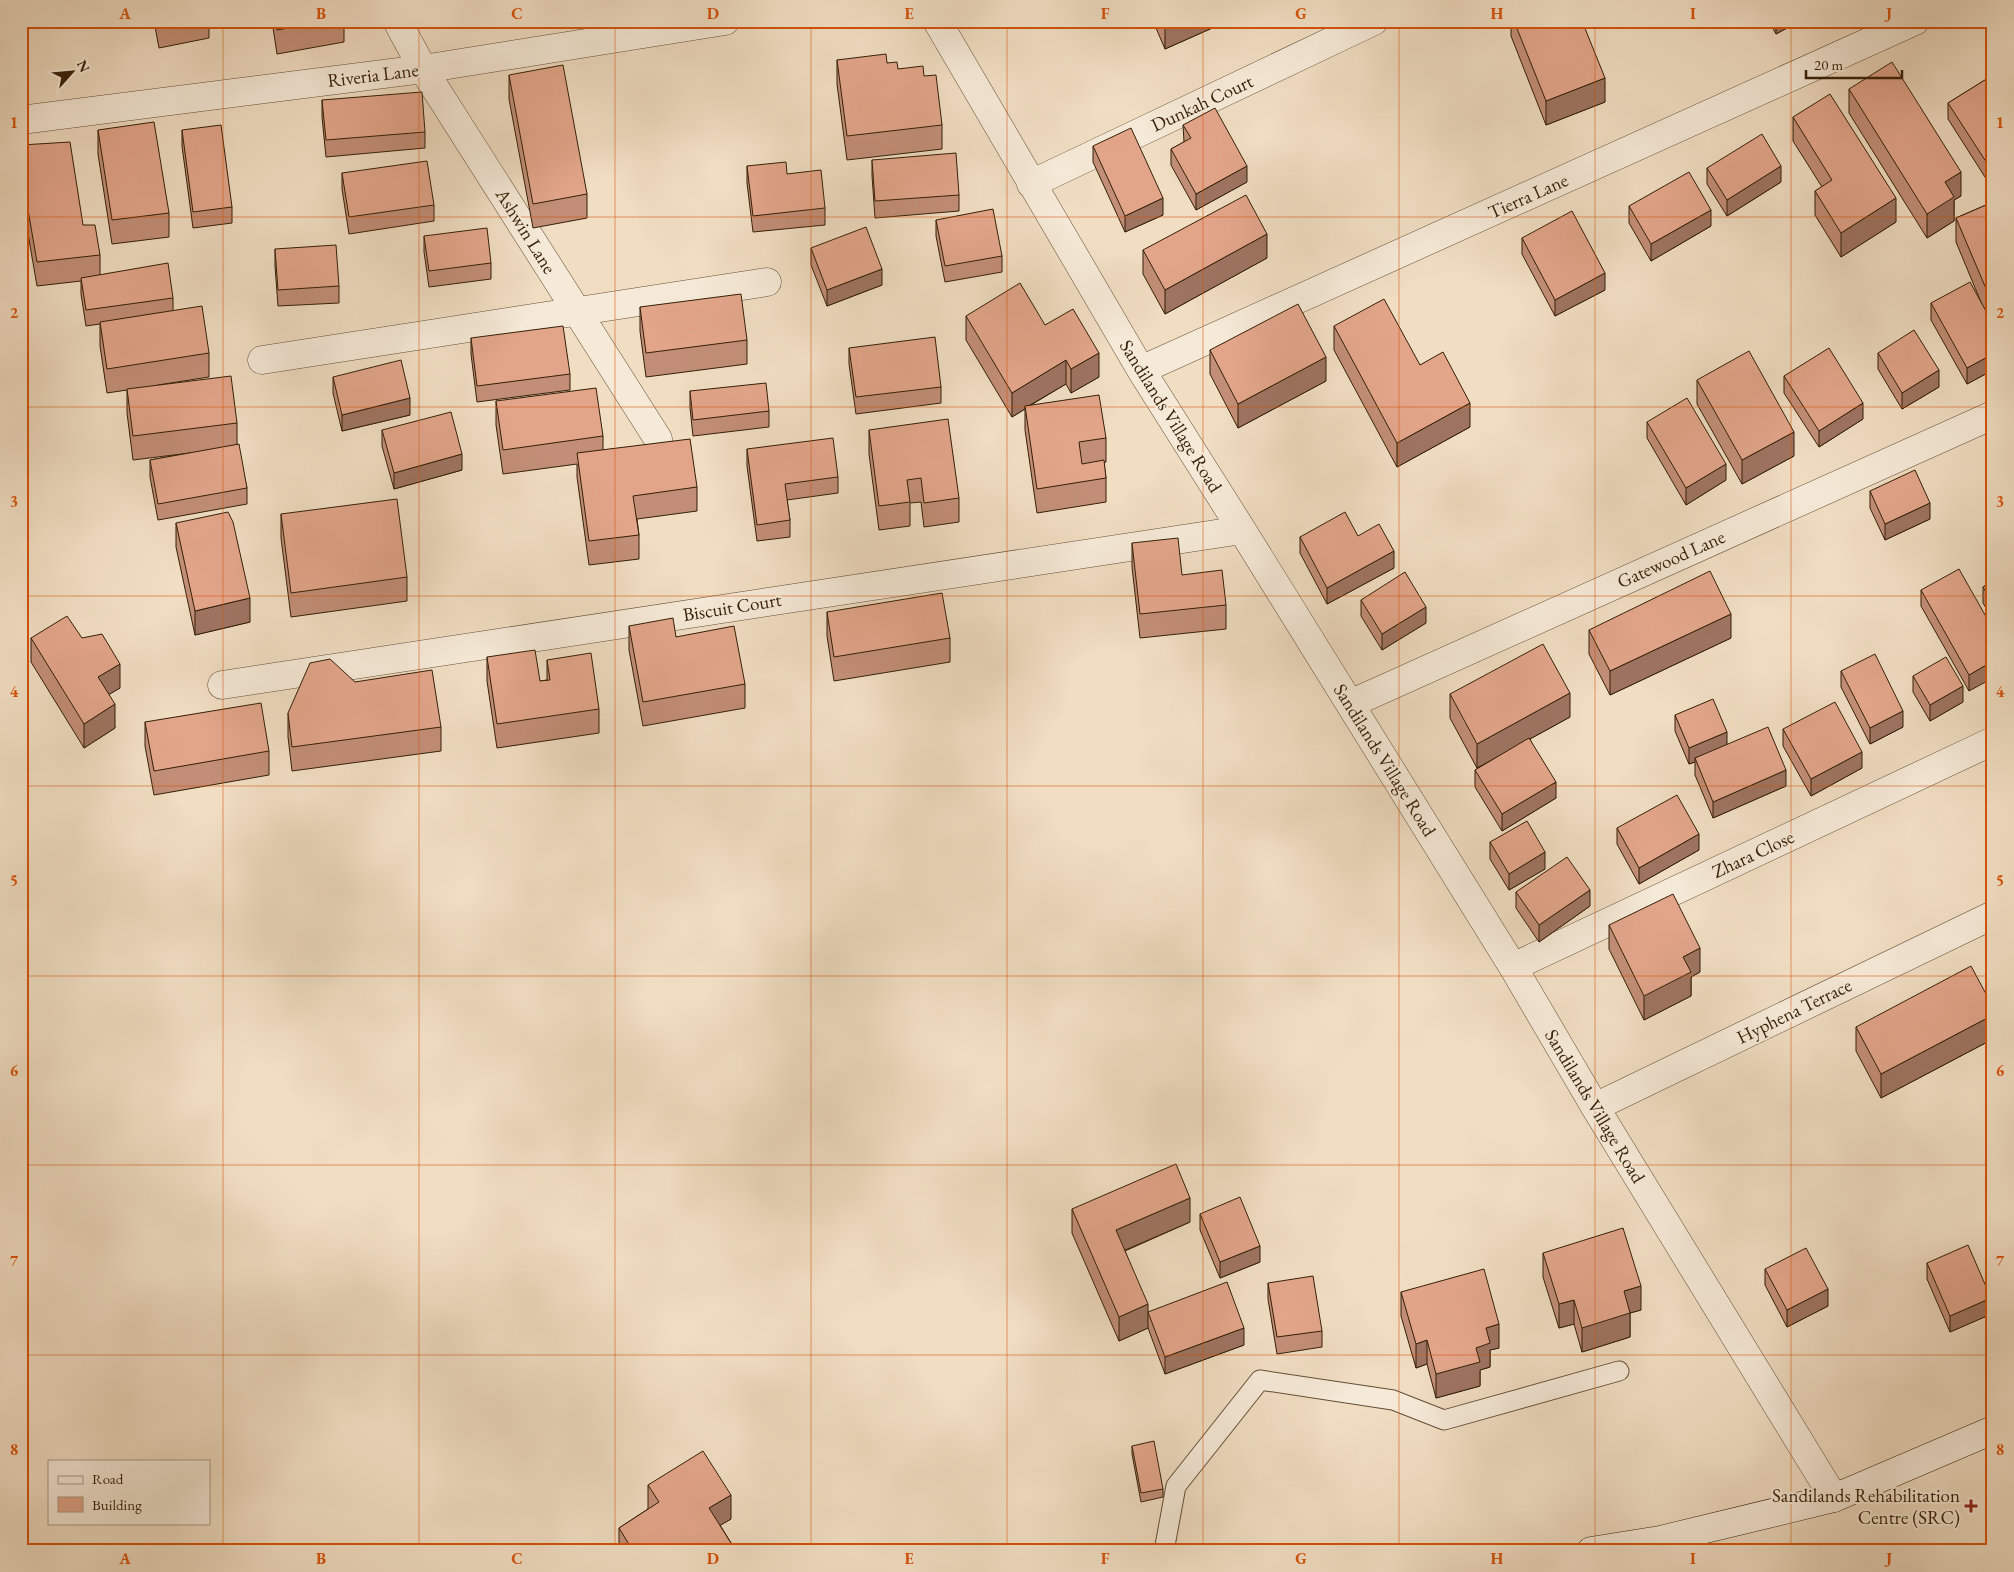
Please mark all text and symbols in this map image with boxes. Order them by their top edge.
text: A [118,3,131,24]
text: B [316,3,326,24]
text: C [511,3,523,24]
text: D [707,3,719,24]
text: E [904,3,914,24]
text: F [1101,3,1110,24]
text: G [1295,3,1307,24]
text: H [1491,3,1504,24]
text: I [1690,3,1696,24]
text: J [1884,3,1892,24]
north arrow [48,48,98,98]
scale bar [1806,48,1903,80]
text: 20 m [1814,55,1843,74]
text: N [73,57,94,76]
street label: Riveria Lane [326,57,420,93]
street label: Dunkah Court [1147,68,1257,138]
text: 1 [10,112,18,133]
text: 1 [1996,112,2004,133]
street label: Tierra Lane [1484,167,1572,225]
street label: Ashwin Lane [489,183,562,278]
text: 2 [10,302,19,323]
text: 2 [1996,302,2005,323]
street label: Sandilands Village Road [1114,335,1228,497]
text: 3 [10,491,18,512]
text: 3 [1996,491,2004,512]
street label: Gatewood Lane [1613,524,1729,594]
street label: Biscuit Court [681,587,783,627]
street label: Sandilands Village Road [1328,679,1442,841]
text: 4 [10,681,19,702]
text: 4 [1996,681,2005,702]
street label: Zhara Close [1708,824,1798,884]
text: 5 [10,870,18,891]
text: 5 [1996,870,2004,891]
street label: Hyphena Terrace [1732,972,1856,1050]
street label: Sandilands Village Road [1539,1024,1651,1188]
text: 6 [10,1060,19,1081]
text: 6 [1996,1060,2005,1081]
text: 7 [10,1250,19,1271]
text: 7 [1996,1250,2005,1271]
text: 8 [10,1439,18,1460]
text: 8 [1996,1439,2004,1460]
legend [48,1460,210,1524]
text: Road [92,1469,124,1488]
place label: Sandilands Rehabilitation Centre (SRC) [1772,1483,1960,1530]
text: Building [92,1495,142,1514]
marker: Sandilands Rehabilitation Centre (SRC) [1964,1499,1978,1513]
text: A [118,1548,131,1569]
text: B [316,1548,326,1569]
text: C [511,1548,523,1569]
text: D [707,1548,719,1569]
text: E [904,1548,914,1569]
text: F [1101,1548,1110,1569]
text: G [1295,1548,1307,1569]
text: H [1491,1548,1504,1569]
text: I [1690,1548,1696,1569]
text: J [1884,1548,1892,1569]

